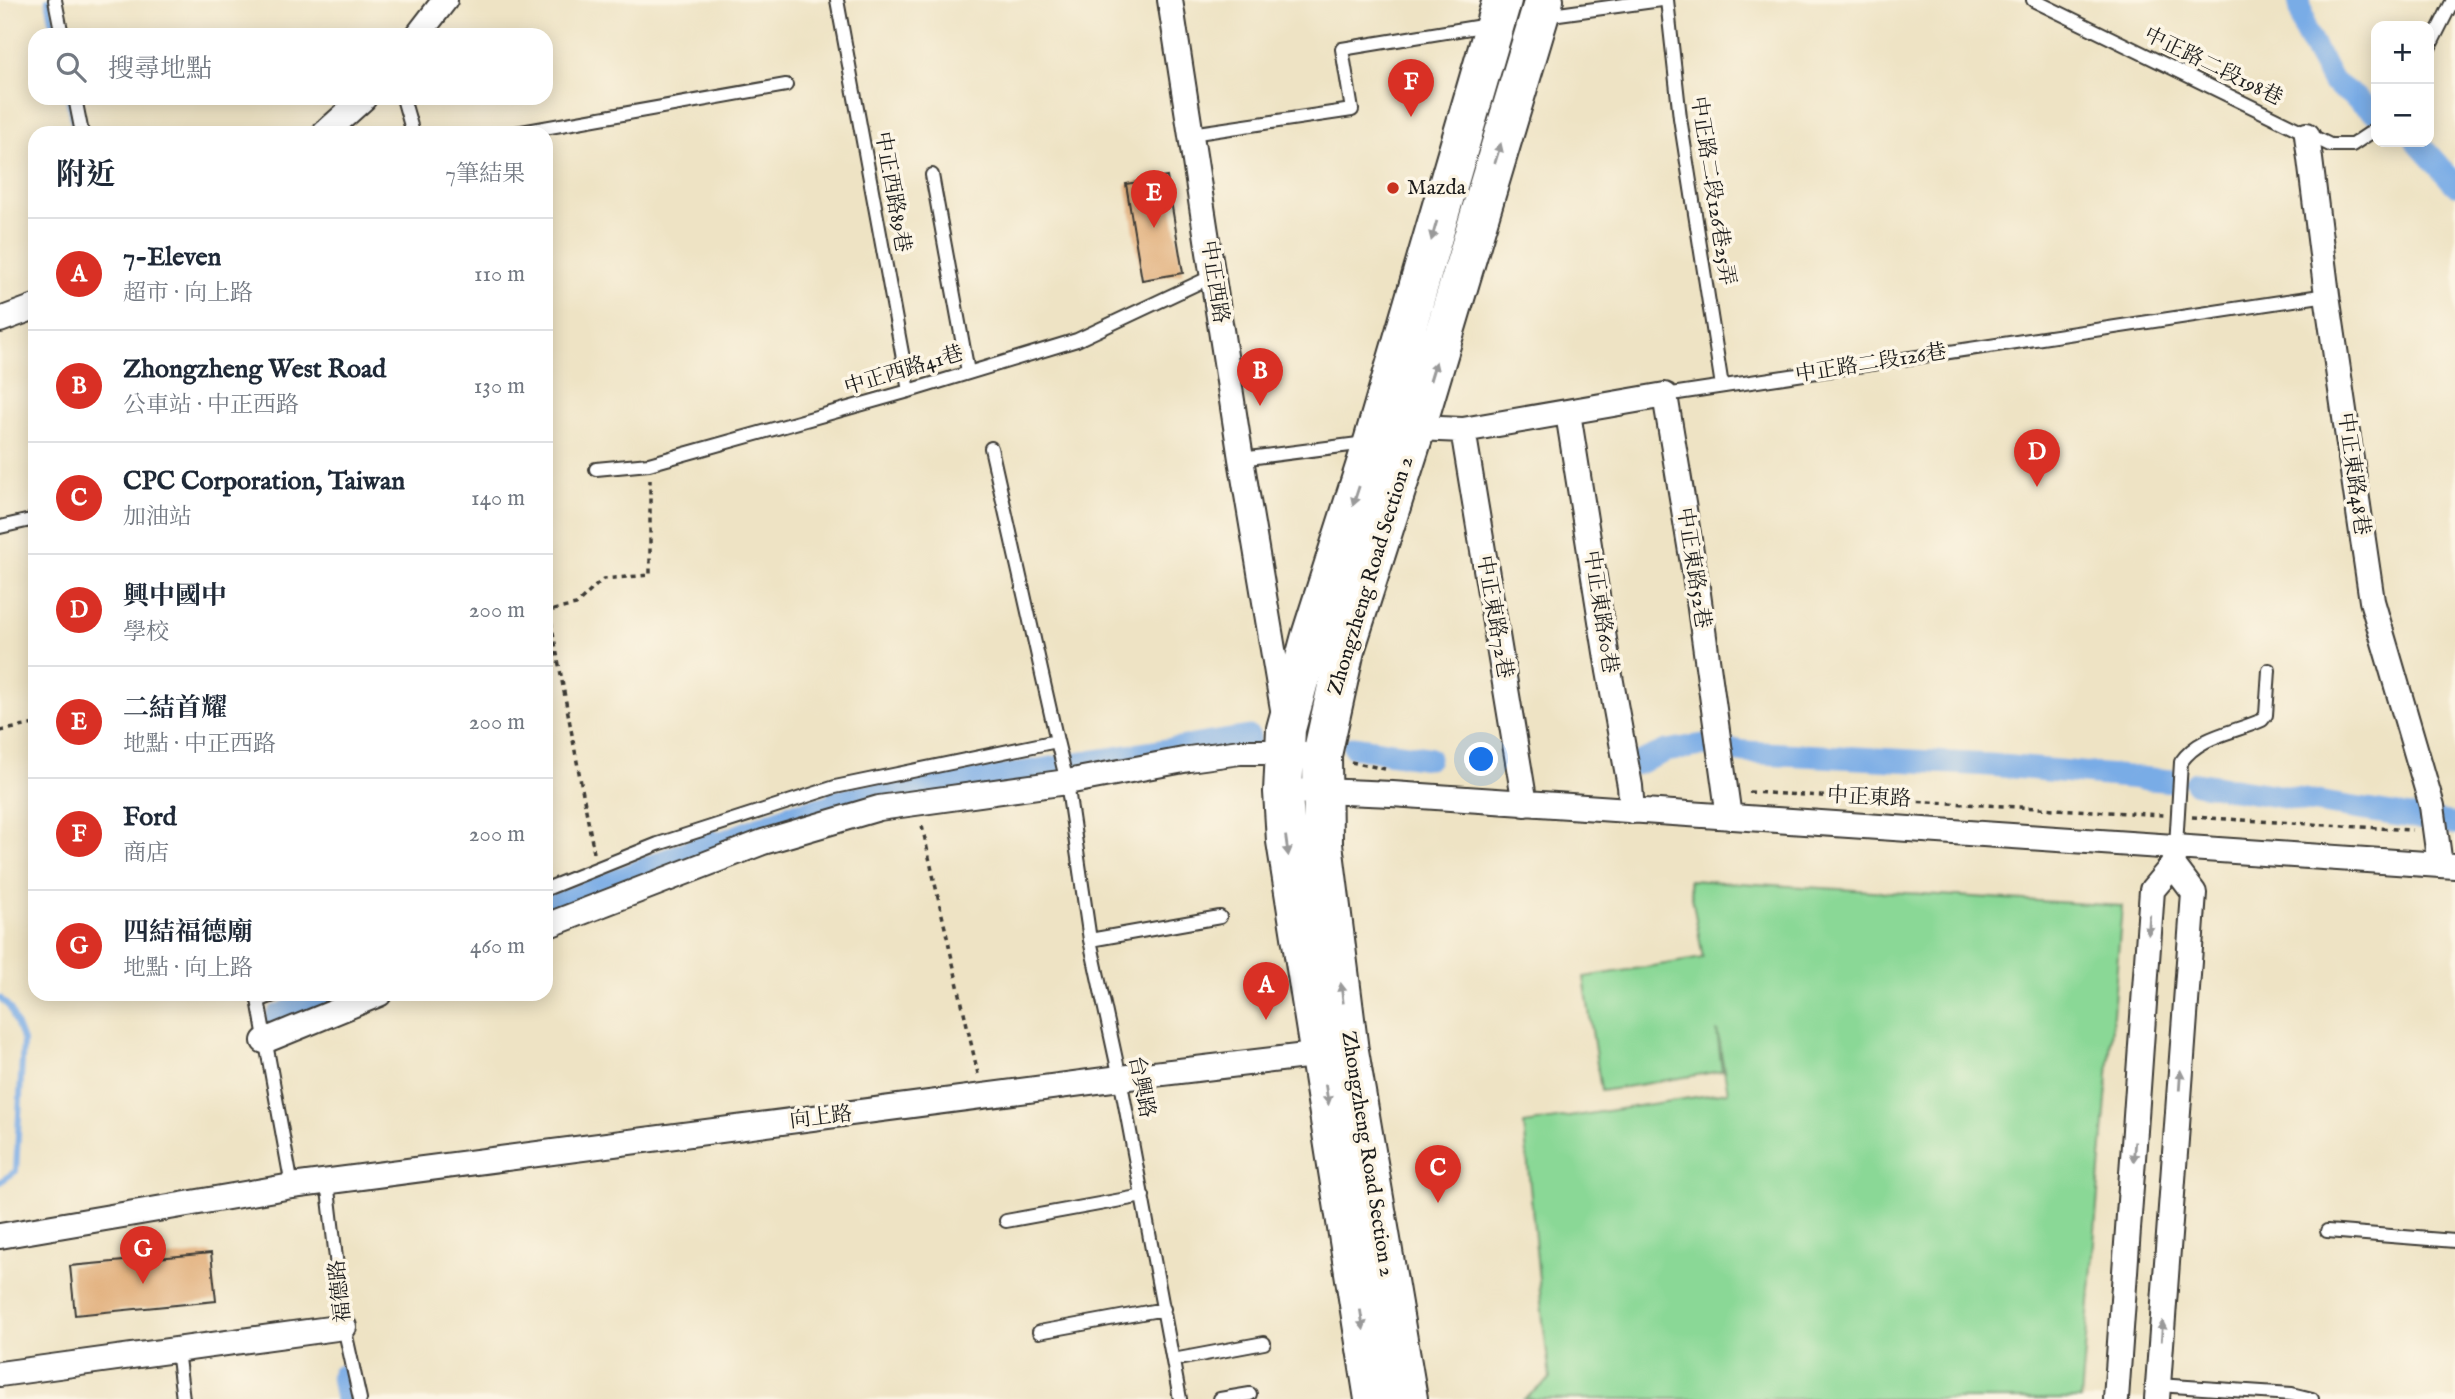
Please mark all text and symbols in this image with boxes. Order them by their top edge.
map controls [2371,21,2434,147]
button: + [2371,21,2434,84]
street label: 中正路二段198巷 [2139,22,2287,112]
search box [28,28,553,105]
icon: search [52,48,90,86]
text: 搜尋地點 [108,53,212,86]
pin: F [1388,59,1434,117]
button: − [2371,84,2434,147]
street label: 中正路二段126巷25弄 [1684,95,1740,287]
street label: 中正西路89巷 [868,129,916,255]
one-way arrow [1494,142,1504,163]
text: 附近 [56,157,116,195]
text: 7筆結果 [445,160,525,189]
pin: E [1131,170,1177,228]
place label: Mazda [1407,175,1467,202]
marker: Mazda [1385,180,1401,196]
one-way arrow [1429,221,1439,242]
street label: 中正西路 [1194,238,1234,326]
text: 7-Eleven [123,241,221,274]
text: A [71,260,87,289]
text: 110 m [474,260,525,289]
text: 超市 · 向上路 [123,279,253,308]
street label: 中正路二段126巷 [1794,339,1948,389]
street label: 中正西路41巷 [841,340,967,402]
pin: B [1237,348,1283,406]
text: Zhongzheng West Road [123,353,386,386]
one-way arrow [1429,360,1439,381]
text: B [71,372,87,401]
text: 130 m [474,372,525,401]
text: 公車站 · 中正西路 [123,391,299,420]
street label: 中正東路48巷 [2331,411,2375,537]
pin: D [2014,429,2060,487]
street label: Zhongzheng Road Section 2 [1322,453,1420,699]
text: CPC Corporation, Taiwan [123,465,405,498]
text: C [71,484,87,513]
text: 140 m [471,484,525,513]
one-way arrow [1350,486,1360,507]
text: 加油站 [123,503,192,532]
street label: 中正東路52巷 [1670,505,1716,631]
street label: 中正東路60巷 [1577,549,1623,675]
street label: 中正東路72巷 [1470,553,1518,681]
text: 興中國中 [123,580,227,613]
text: D [70,596,88,625]
text: 200 m [469,596,525,625]
text: 學校 [123,618,169,647]
text: 二結首耀 [123,692,227,725]
text: E [71,708,87,737]
text: 200 m [469,708,525,737]
text: 地點 · 中正西路 [123,730,276,759]
your location [1464,742,1498,776]
street label: 中正東路 [1826,782,1912,814]
text: Ford [123,801,177,834]
text: F [72,820,86,849]
text: 200 m [469,820,525,849]
one-way arrow [1281,835,1292,857]
text: 商店 [123,839,169,868]
one-way arrow [2143,914,2154,936]
text: 四結福德廟 [123,916,253,949]
text: G [70,932,88,961]
text: 460 m [470,932,525,961]
text: 地點 · 向上路 [123,954,253,983]
pin: A [1243,962,1289,1020]
one-way arrow [1336,982,1347,1004]
street label: Zhongzheng Road Section 2 [1334,1029,1400,1279]
street label: 台興路 [1122,1054,1160,1120]
one-way arrow [2175,1068,2186,1090]
one-way arrow [1322,1084,1333,1106]
street label: 向上路 [788,1101,854,1135]
one-way arrow [2128,1141,2139,1163]
pin: C [1415,1145,1461,1203]
pin: G [120,1226,166,1284]
street label: 福德路 [324,1258,358,1324]
one-way arrow [1357,1309,1368,1331]
one-way arrow [2157,1320,2168,1342]

